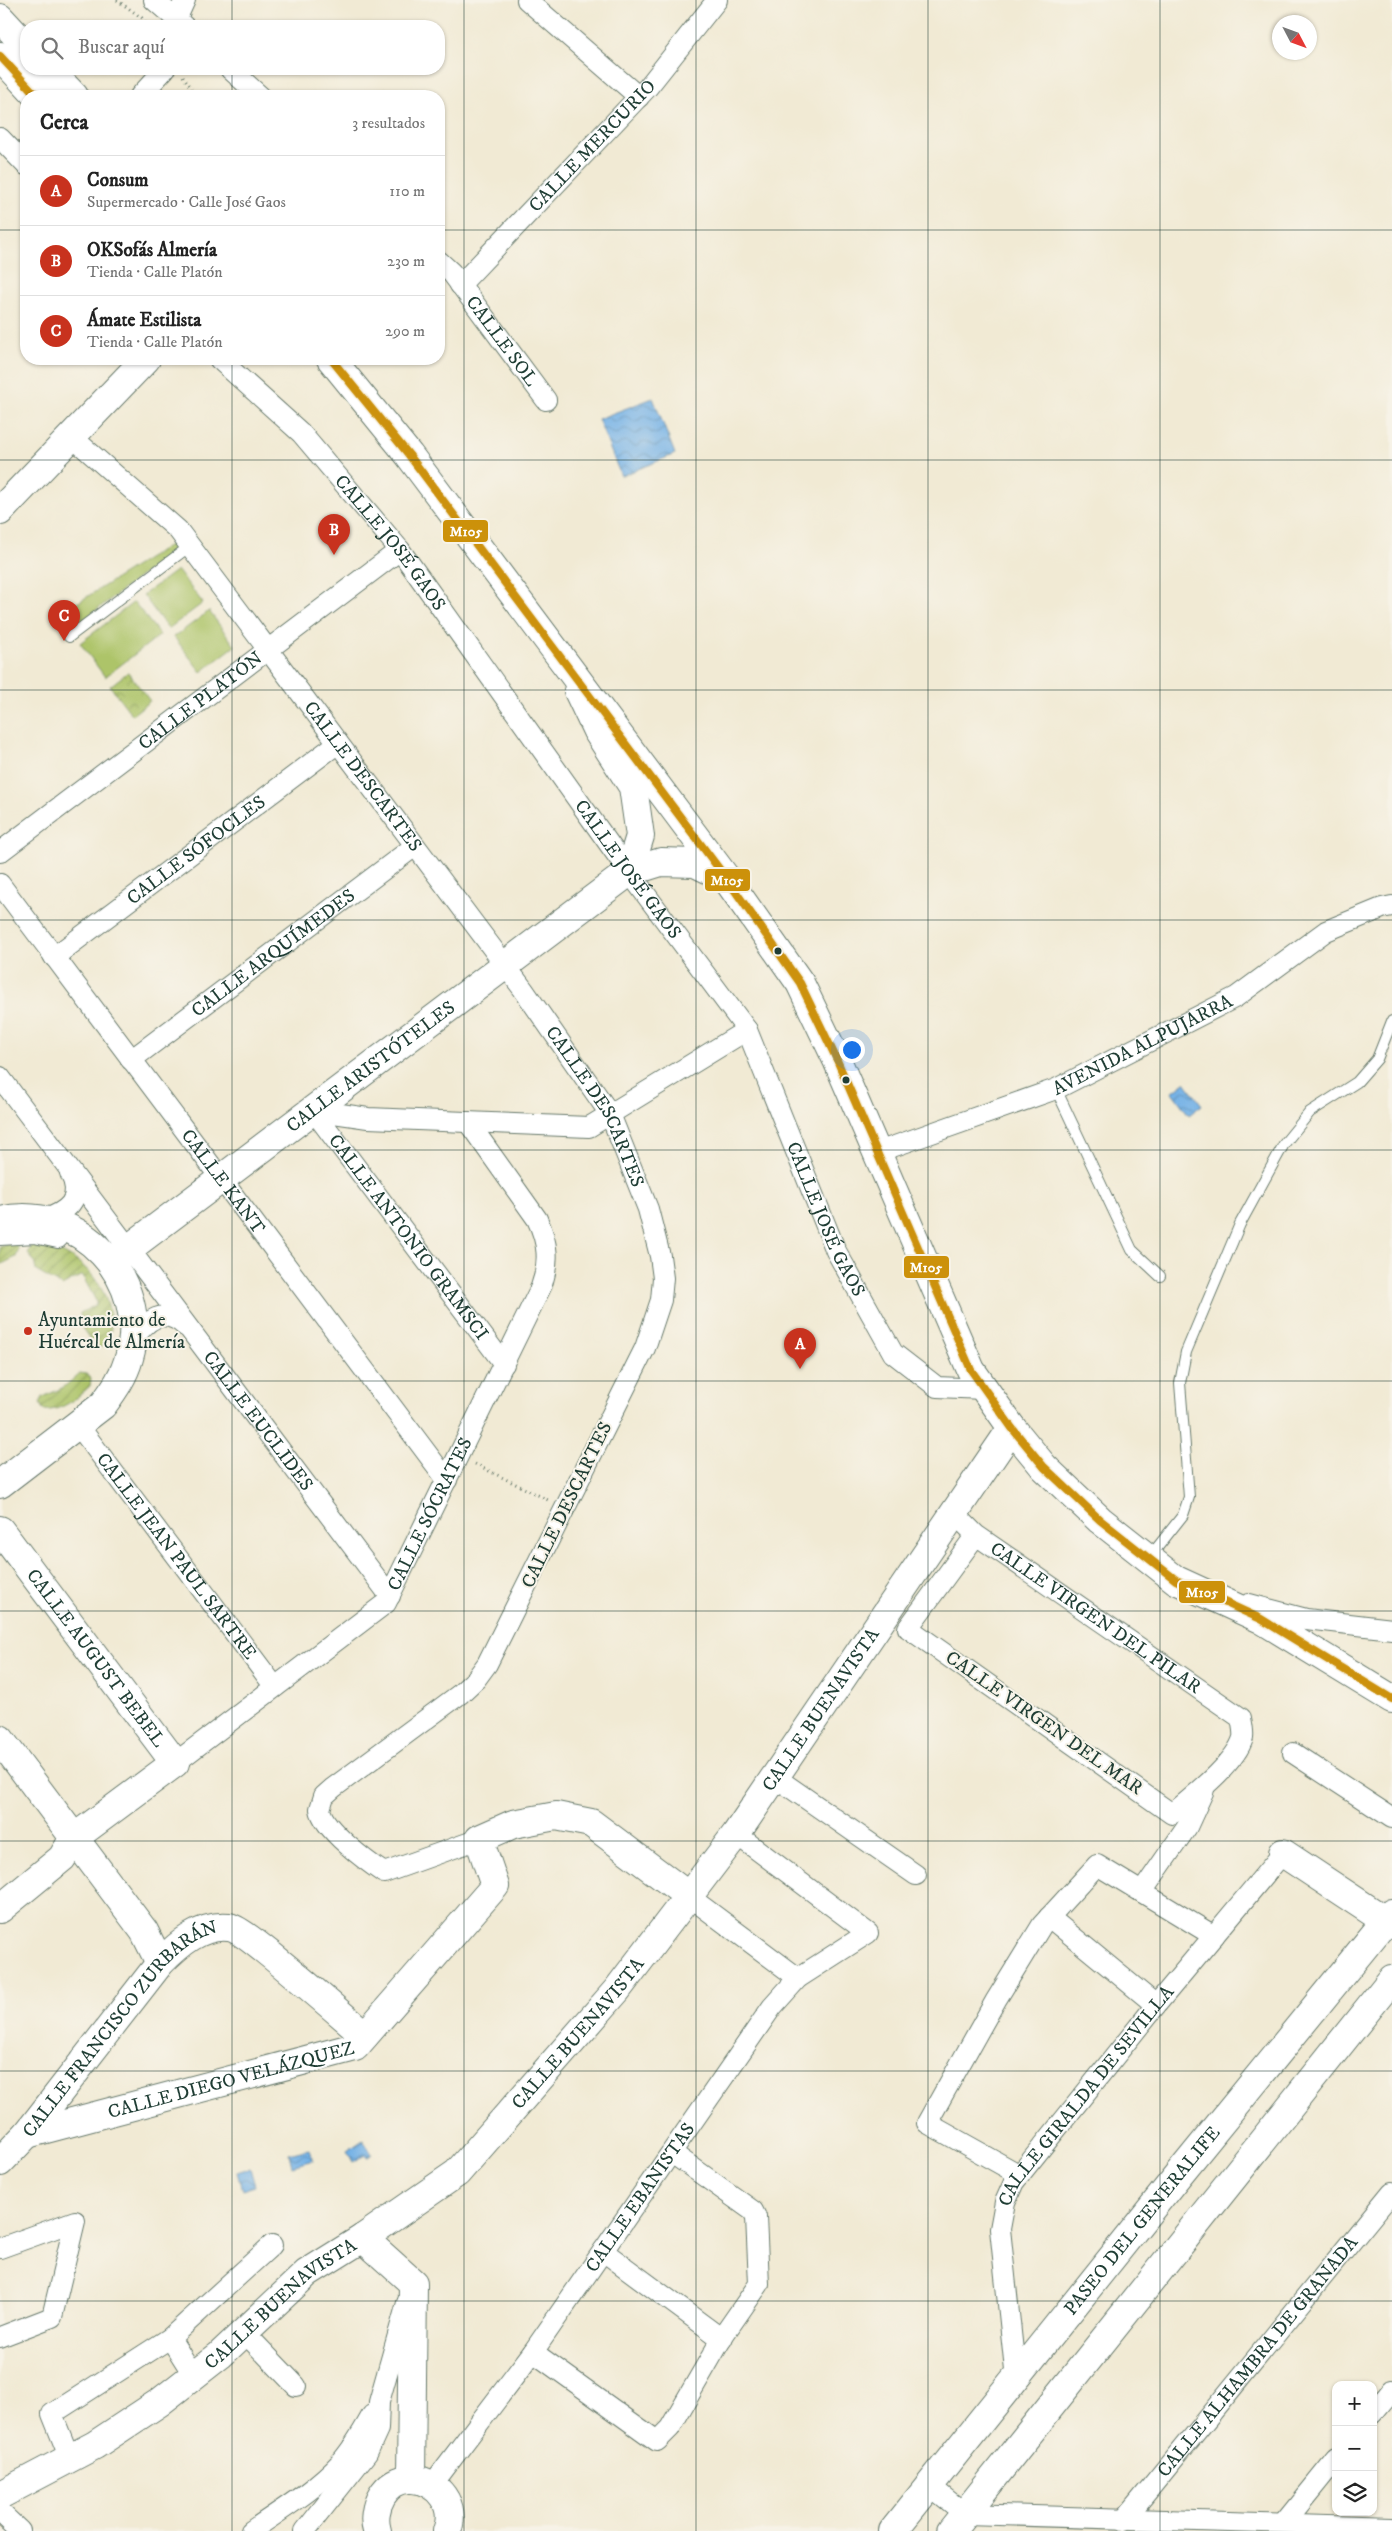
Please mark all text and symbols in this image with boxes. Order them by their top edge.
north arrow [1272,15,1317,60]
search box [20,20,445,75]
icon: search [38,34,66,62]
text: Buscar aquí [78,36,164,59]
street label: CALLE MERCURIO [524,75,660,217]
text: Cerca [40,110,88,136]
text: 3 resultados [352,113,425,133]
text: Consum [87,169,149,192]
text: A [51,181,61,201]
text: 110 m [389,181,425,201]
text: Supermercado · Calle José Gaos [87,192,286,212]
text: OKSofás Almería [87,239,217,262]
text: B [51,251,61,271]
text: 230 m [387,251,425,271]
text: Tienda · Calle Platón [87,262,223,282]
street label: CALLE SOL [461,291,543,391]
text: Ámate Estilista [87,309,201,332]
text: C [51,321,61,341]
text: 290 m [385,321,425,341]
text: Tienda · Calle Platón [87,332,223,352]
street label: CALLE JOSÉ GAOS [330,470,451,615]
pin: B [318,514,350,555]
line badge: M105 [442,519,489,543]
text: M105 [450,523,482,541]
pin: C [48,600,80,641]
street label: CALLE PLATÓN [134,647,267,755]
street label: CALLE DESCARTES [299,696,427,856]
street label: CALLE SÓFOCLES [122,790,270,910]
street label: CALLE JOSÉ GAOS [570,795,686,943]
line badge: M105 [704,868,751,892]
text: M105 [711,872,743,890]
street label: CALLE ARQUÍMEDES [187,884,360,1022]
unlabelled marker [773,946,783,956]
street label: AVENIDA ALPUJARRA [1049,989,1237,1100]
street label: CALLE ARISTÓTELES [282,996,460,1137]
street label: CALLE DESCARTES [541,1022,650,1190]
your location [839,1037,865,1063]
unlabelled marker [841,1075,851,1085]
street label: CALLE KANT [176,1125,270,1239]
street label: CALLE ANTONIO GRAMSCI [324,1130,493,1345]
street label: CALLE JOSÉ GAOS [782,1138,870,1300]
line badge: M105 [903,1255,950,1279]
text: M105 [910,1259,942,1277]
place label: Ayuntamiento de Huércal de Almería [38,1309,185,1354]
marker: Ayuntamiento de Huércal de Almería [22,1325,34,1337]
pin: A [784,1328,816,1369]
street label: CALLE EUCLIDES [198,1346,318,1495]
street label: CALLE DESCARTES [517,1418,617,1592]
street label: CALLE SÓCRATES [382,1434,477,1594]
street label: CALLE JEAN PAUL SARTRE [91,1448,262,1664]
street label: CALLE VIRGEN DEL PILAR [986,1537,1206,1699]
street label: CALLE AUGUST BEBEL [22,1564,171,1752]
line badge: M105 [1178,1580,1226,1604]
text: M105 [1186,1584,1218,1602]
street label: CALLE BUENAVISTA [757,1623,885,1796]
street label: CALLE VIRGEN DEL MAR [941,1646,1147,1800]
street label: CALLE FRANCISCO ZURBARÁN [17,1915,220,2142]
street label: CALLE BUENAVISTA [507,1952,650,2114]
street label: CALLE GIRALDA DE SEVILLA [993,1980,1179,2210]
street label: CALLE DIEGO VELÁZQUEZ [105,2036,357,2124]
street label: CALLE EBANISTAS [580,2118,700,2277]
street label: PASEO DEL GENERALIFE [1059,2121,1225,2320]
street label: CALLE ALHAMBRA DE GRANADA [1152,2231,1363,2482]
street label: CALLE BUENAVISTA [200,2233,361,2374]
map controls [1332,2381,1377,2516]
button: + [1332,2381,1377,2426]
button: − [1332,2426,1377,2471]
button: layers [1332,2471,1377,2516]

